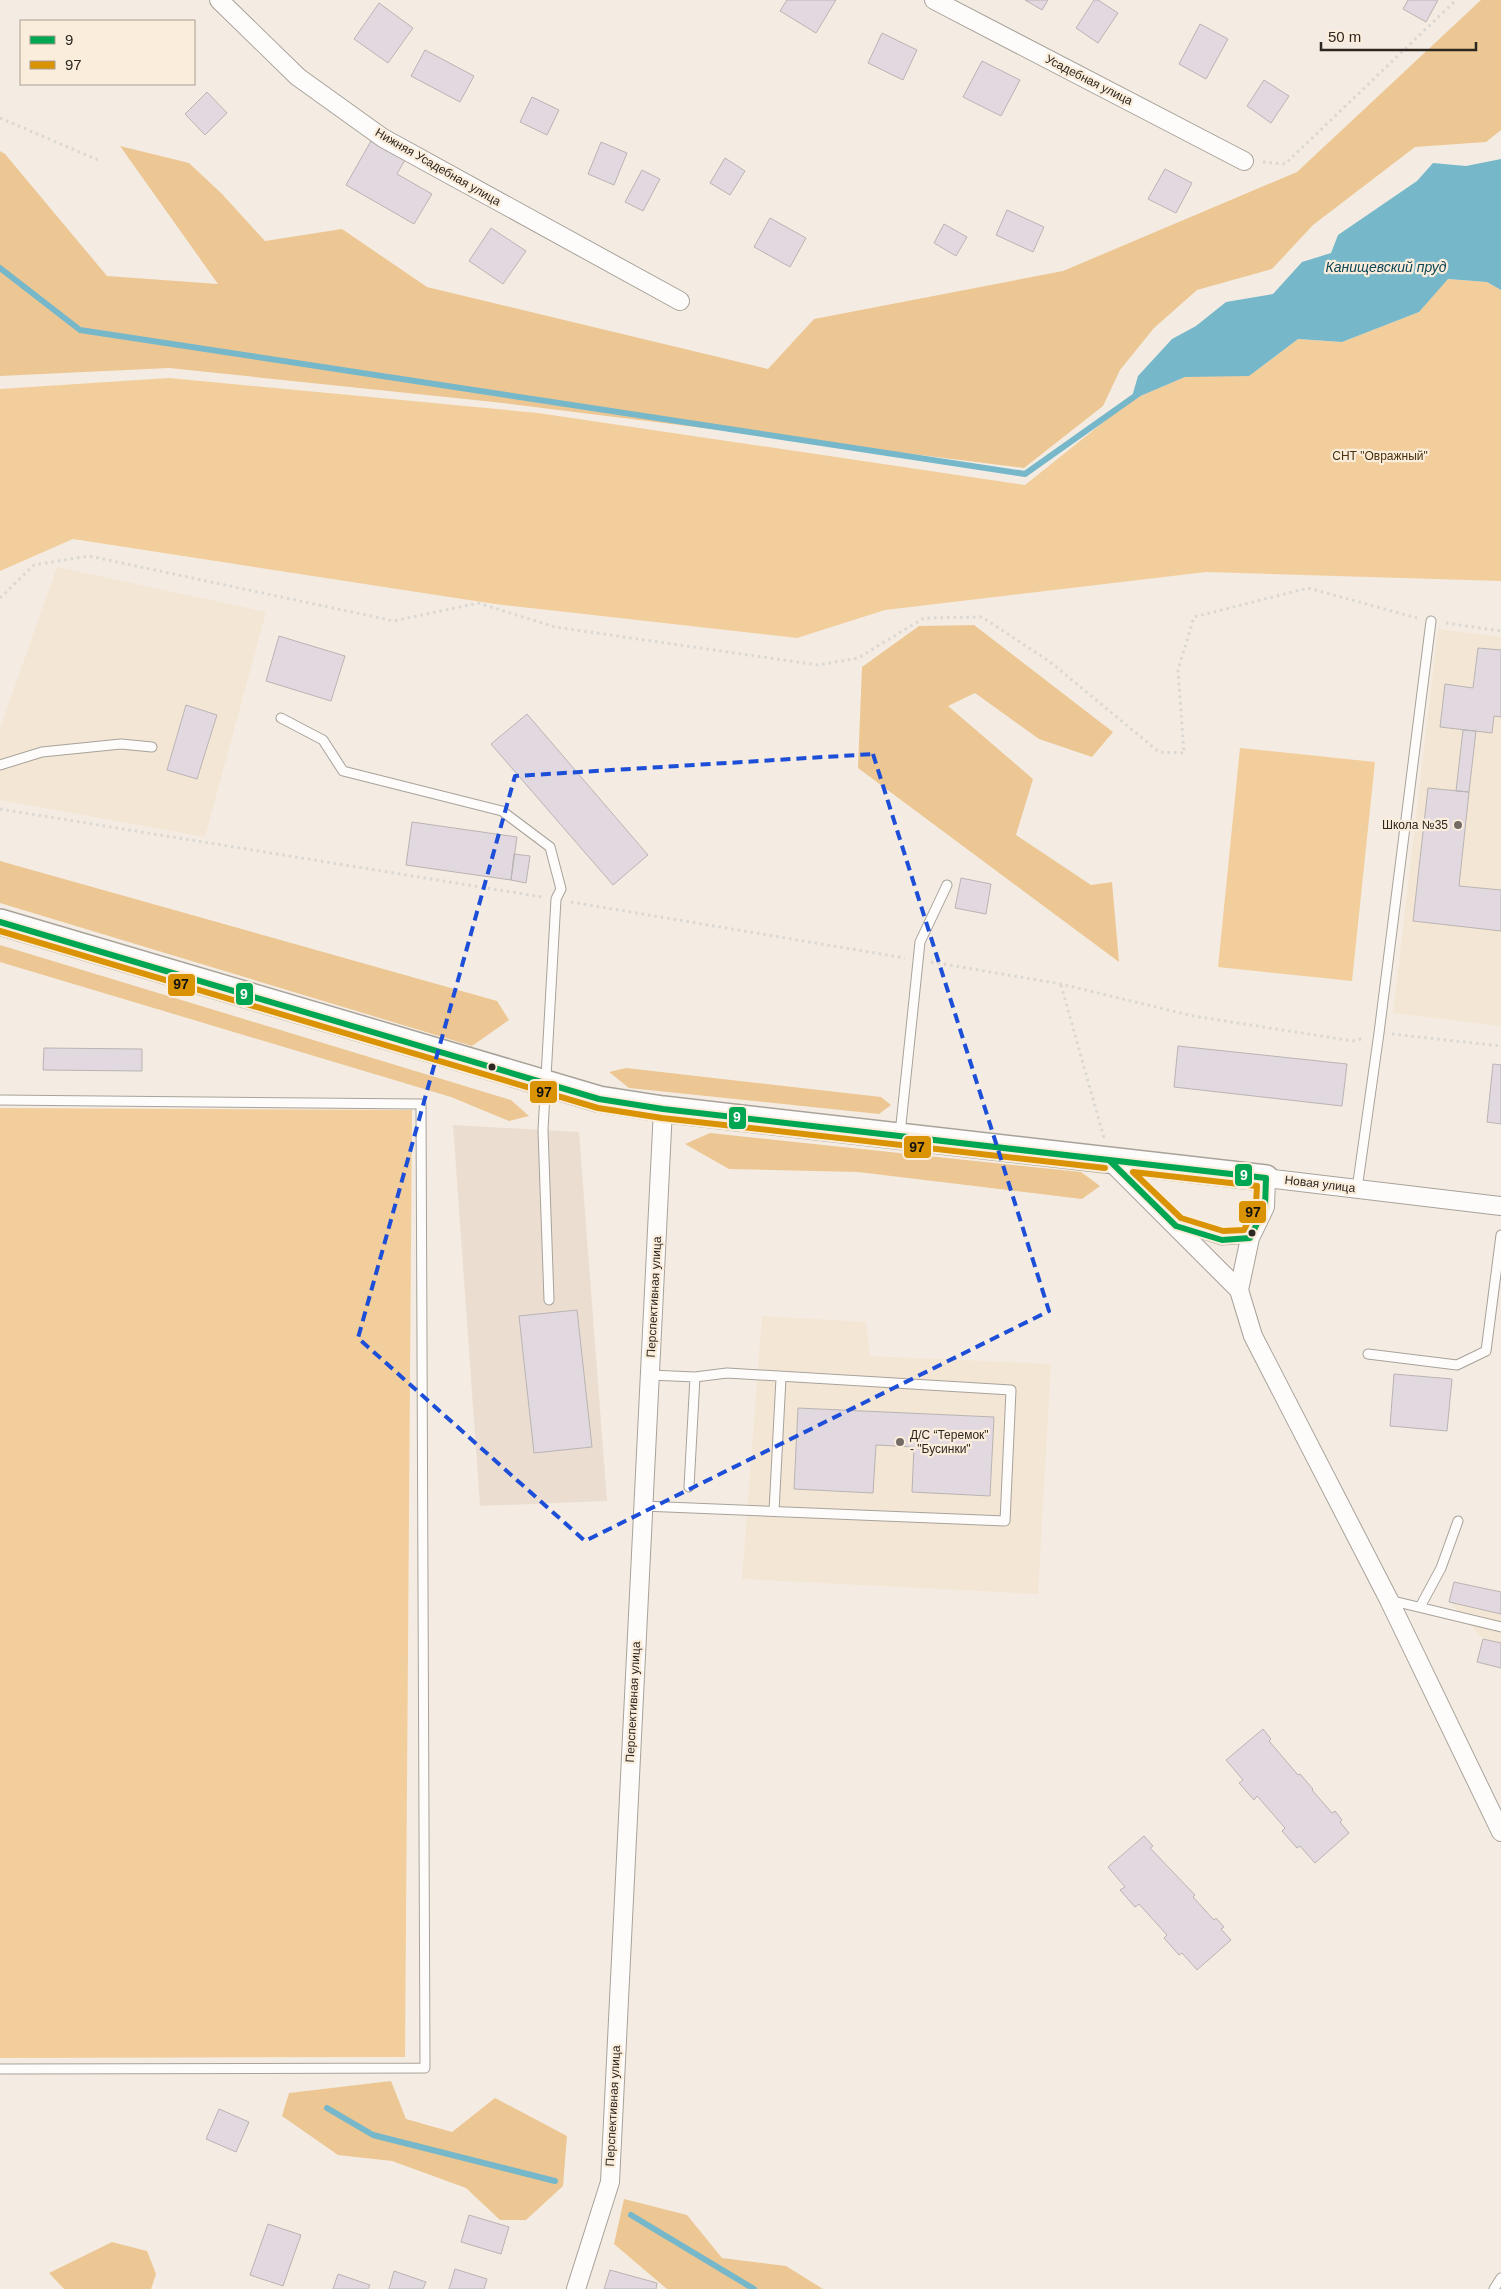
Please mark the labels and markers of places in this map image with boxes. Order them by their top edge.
place label: Школа №35 [1382,818,1448,832]
marker: Школа №35 [1452,819,1464,831]
unlabelled marker [487,1062,497,1072]
unlabelled marker [1247,1228,1257,1238]
place label: Д/С “Теремок" - "Бусинки" [910,1428,989,1456]
marker: Д/С “Теремок" - "Бусинки" [894,1436,906,1448]

